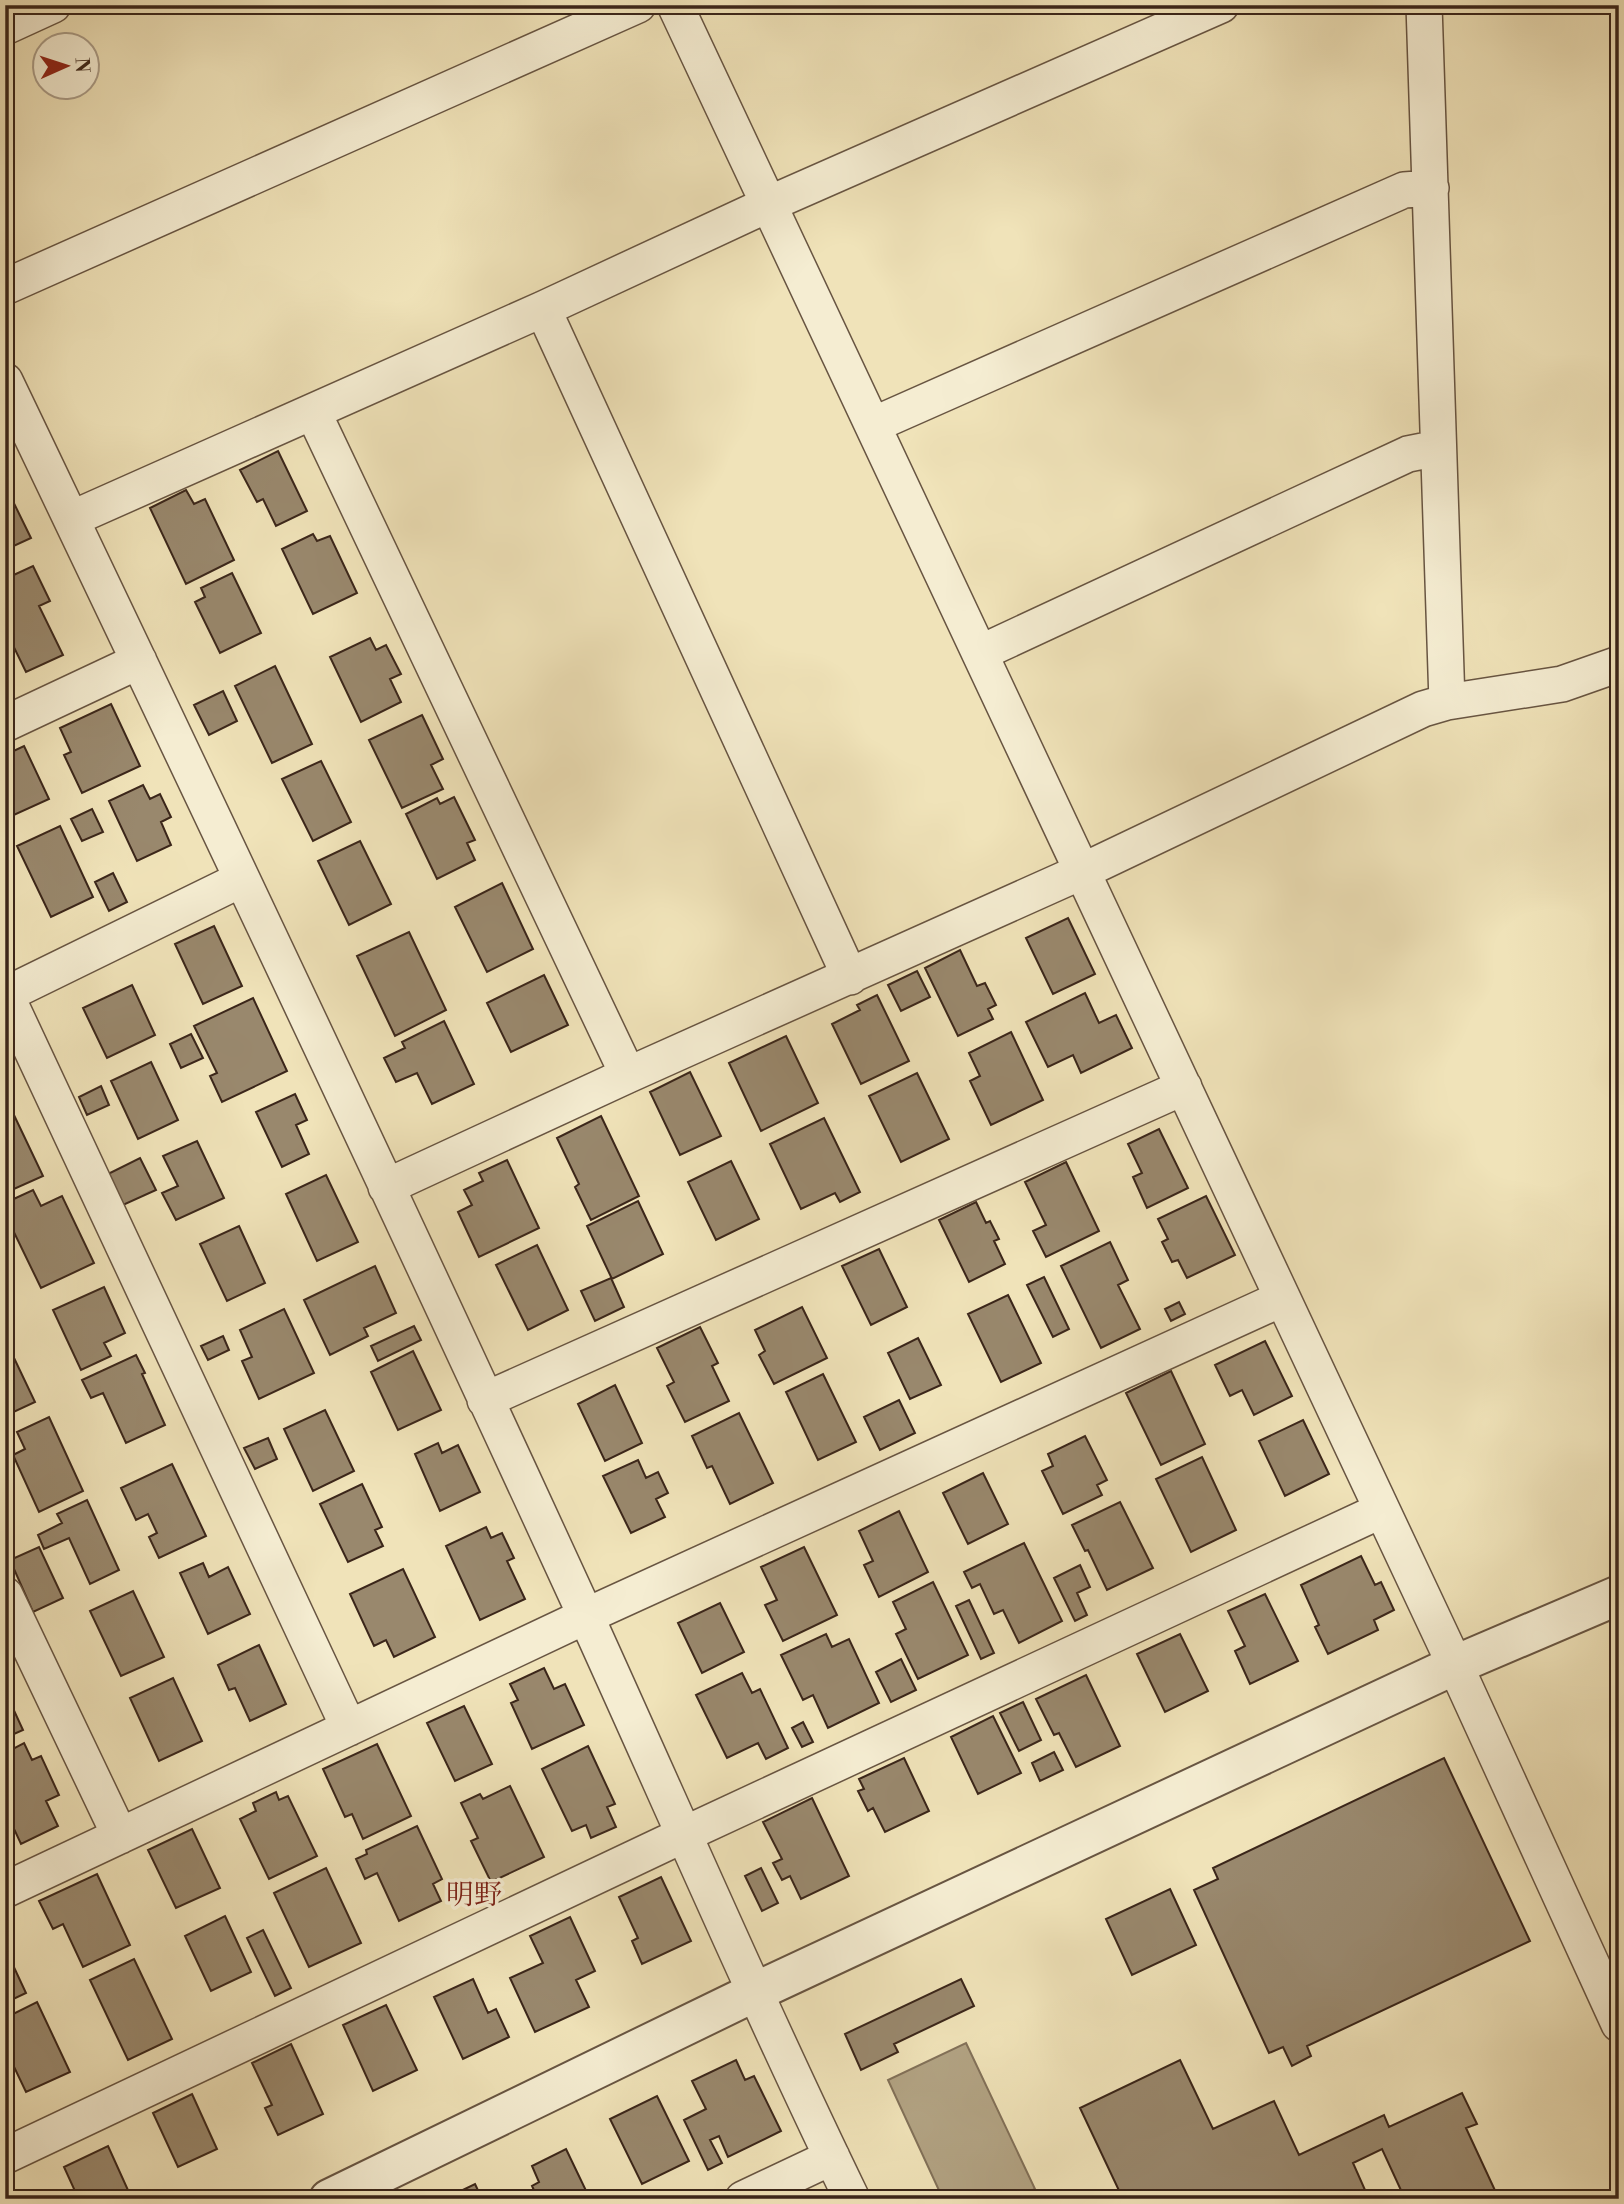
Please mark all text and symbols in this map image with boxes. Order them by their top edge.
north arrow [32,32,102,102]
text: N [70,57,94,73]
district label: 明野 [446,1878,502,1913]

